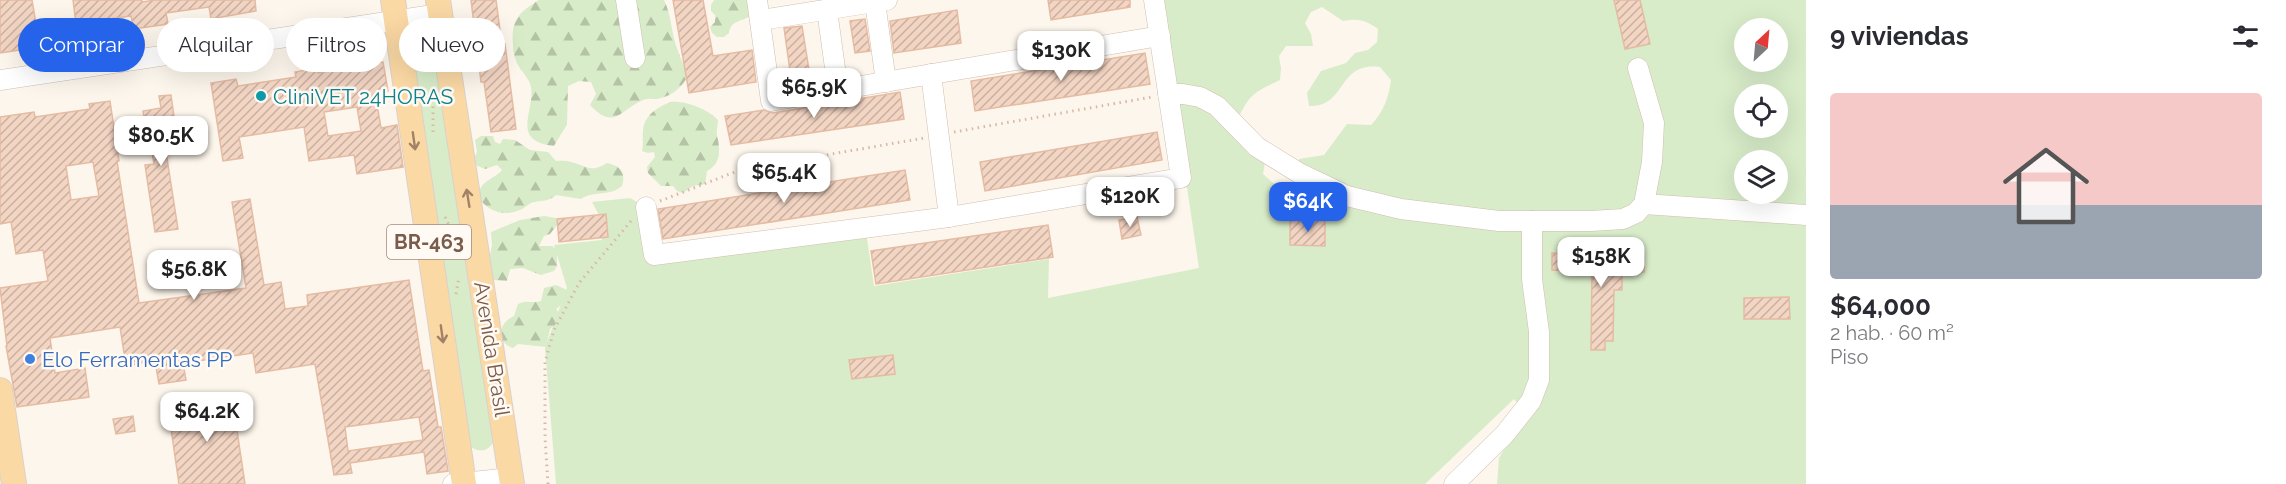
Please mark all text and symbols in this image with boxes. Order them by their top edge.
chip: Comprar [18,18,145,72]
chip: Alquilar [157,18,274,72]
chip: Filtros [286,18,387,72]
chip: Nuevo [399,18,505,72]
north arrow [1734,18,1788,72]
map controls [1734,18,1788,204]
icon: filters [2229,20,2262,53]
text: 9 viviendas [1830,21,1969,51]
pin: $130K [1019,31,1103,82]
text: $130K [1031,38,1091,62]
pin: $65.9K [765,68,863,119]
text: $65.9K [781,75,847,99]
place label: CliniVET 24HORAS [273,84,453,109]
button: locate [1734,84,1788,138]
marker: CliniVET 24HORAS [254,89,268,103]
pin: $80.5K [112,116,210,167]
text: $80.5K [128,123,194,147]
one-way arrow [409,131,420,150]
icon: home [1992,132,2100,240]
button: layers [1734,150,1788,204]
pin: $65.4K [735,153,833,204]
text: $65.4K [751,160,817,184]
pin: $120K [1088,177,1172,228]
pin: $64K [1272,182,1344,233]
text: $120K [1100,184,1160,208]
one-way arrow [463,188,474,208]
text: $64K [1283,189,1333,213]
road number: BR-463 [387,225,471,259]
pin: $158K [1559,237,1643,288]
text: $158K [1571,244,1631,268]
pin: $56.8K [145,250,243,301]
text: $56.8K [161,257,227,281]
street label: Avenida Brasil [469,280,515,419]
text: $64,000 [1830,291,1931,321]
text: 2 hab. · 60 m² [1830,321,1954,345]
one-way arrow [437,324,448,343]
text: Piso [1830,345,1868,369]
place label: Elo Ferramentas PP [42,347,232,372]
marker: Elo Ferramentas PP [23,352,37,366]
pin: $64.2K [158,392,256,443]
text: $64.2K [174,399,240,423]

